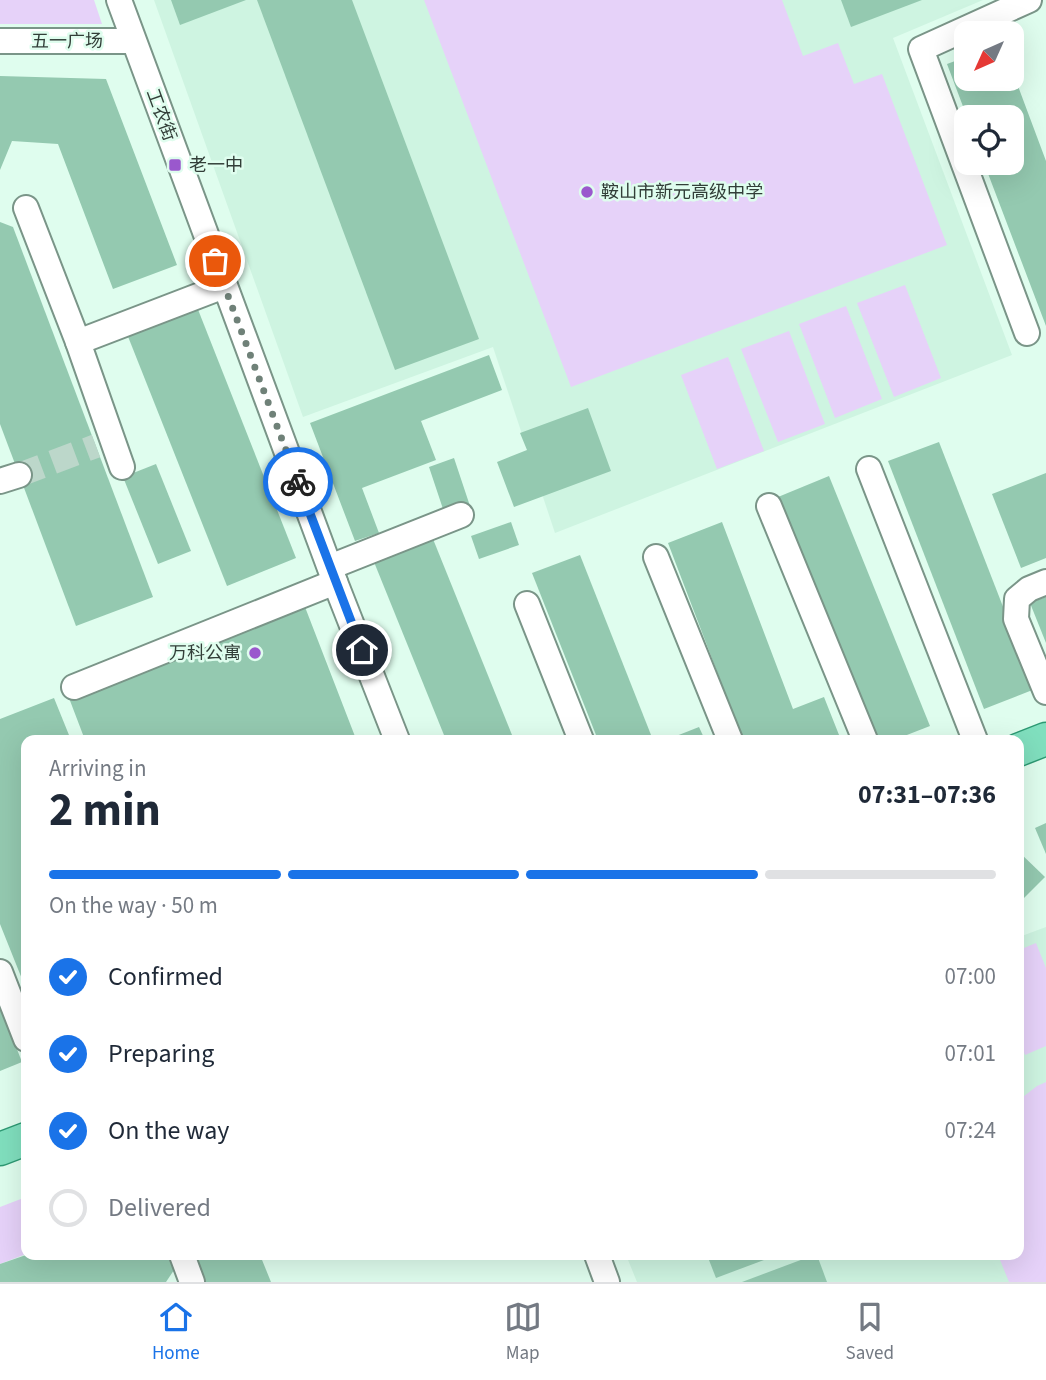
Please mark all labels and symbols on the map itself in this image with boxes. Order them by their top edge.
north arrow [954,21,1024,91]
street label: 五一广场 [31,29,103,54]
street label: 工农街 [140,85,182,145]
place label: 老一中 [189,153,243,178]
marker: 老一中 [167,157,183,173]
place label: 鞍山市新元高级中学 [601,180,763,205]
marker: 鞍山市新元高级中学 [579,184,595,200]
pin [185,231,245,291]
courier [263,447,333,517]
pin [332,620,392,680]
place label: 万科公寓 [169,641,241,666]
marker: 万科公寓 [247,645,263,661]

